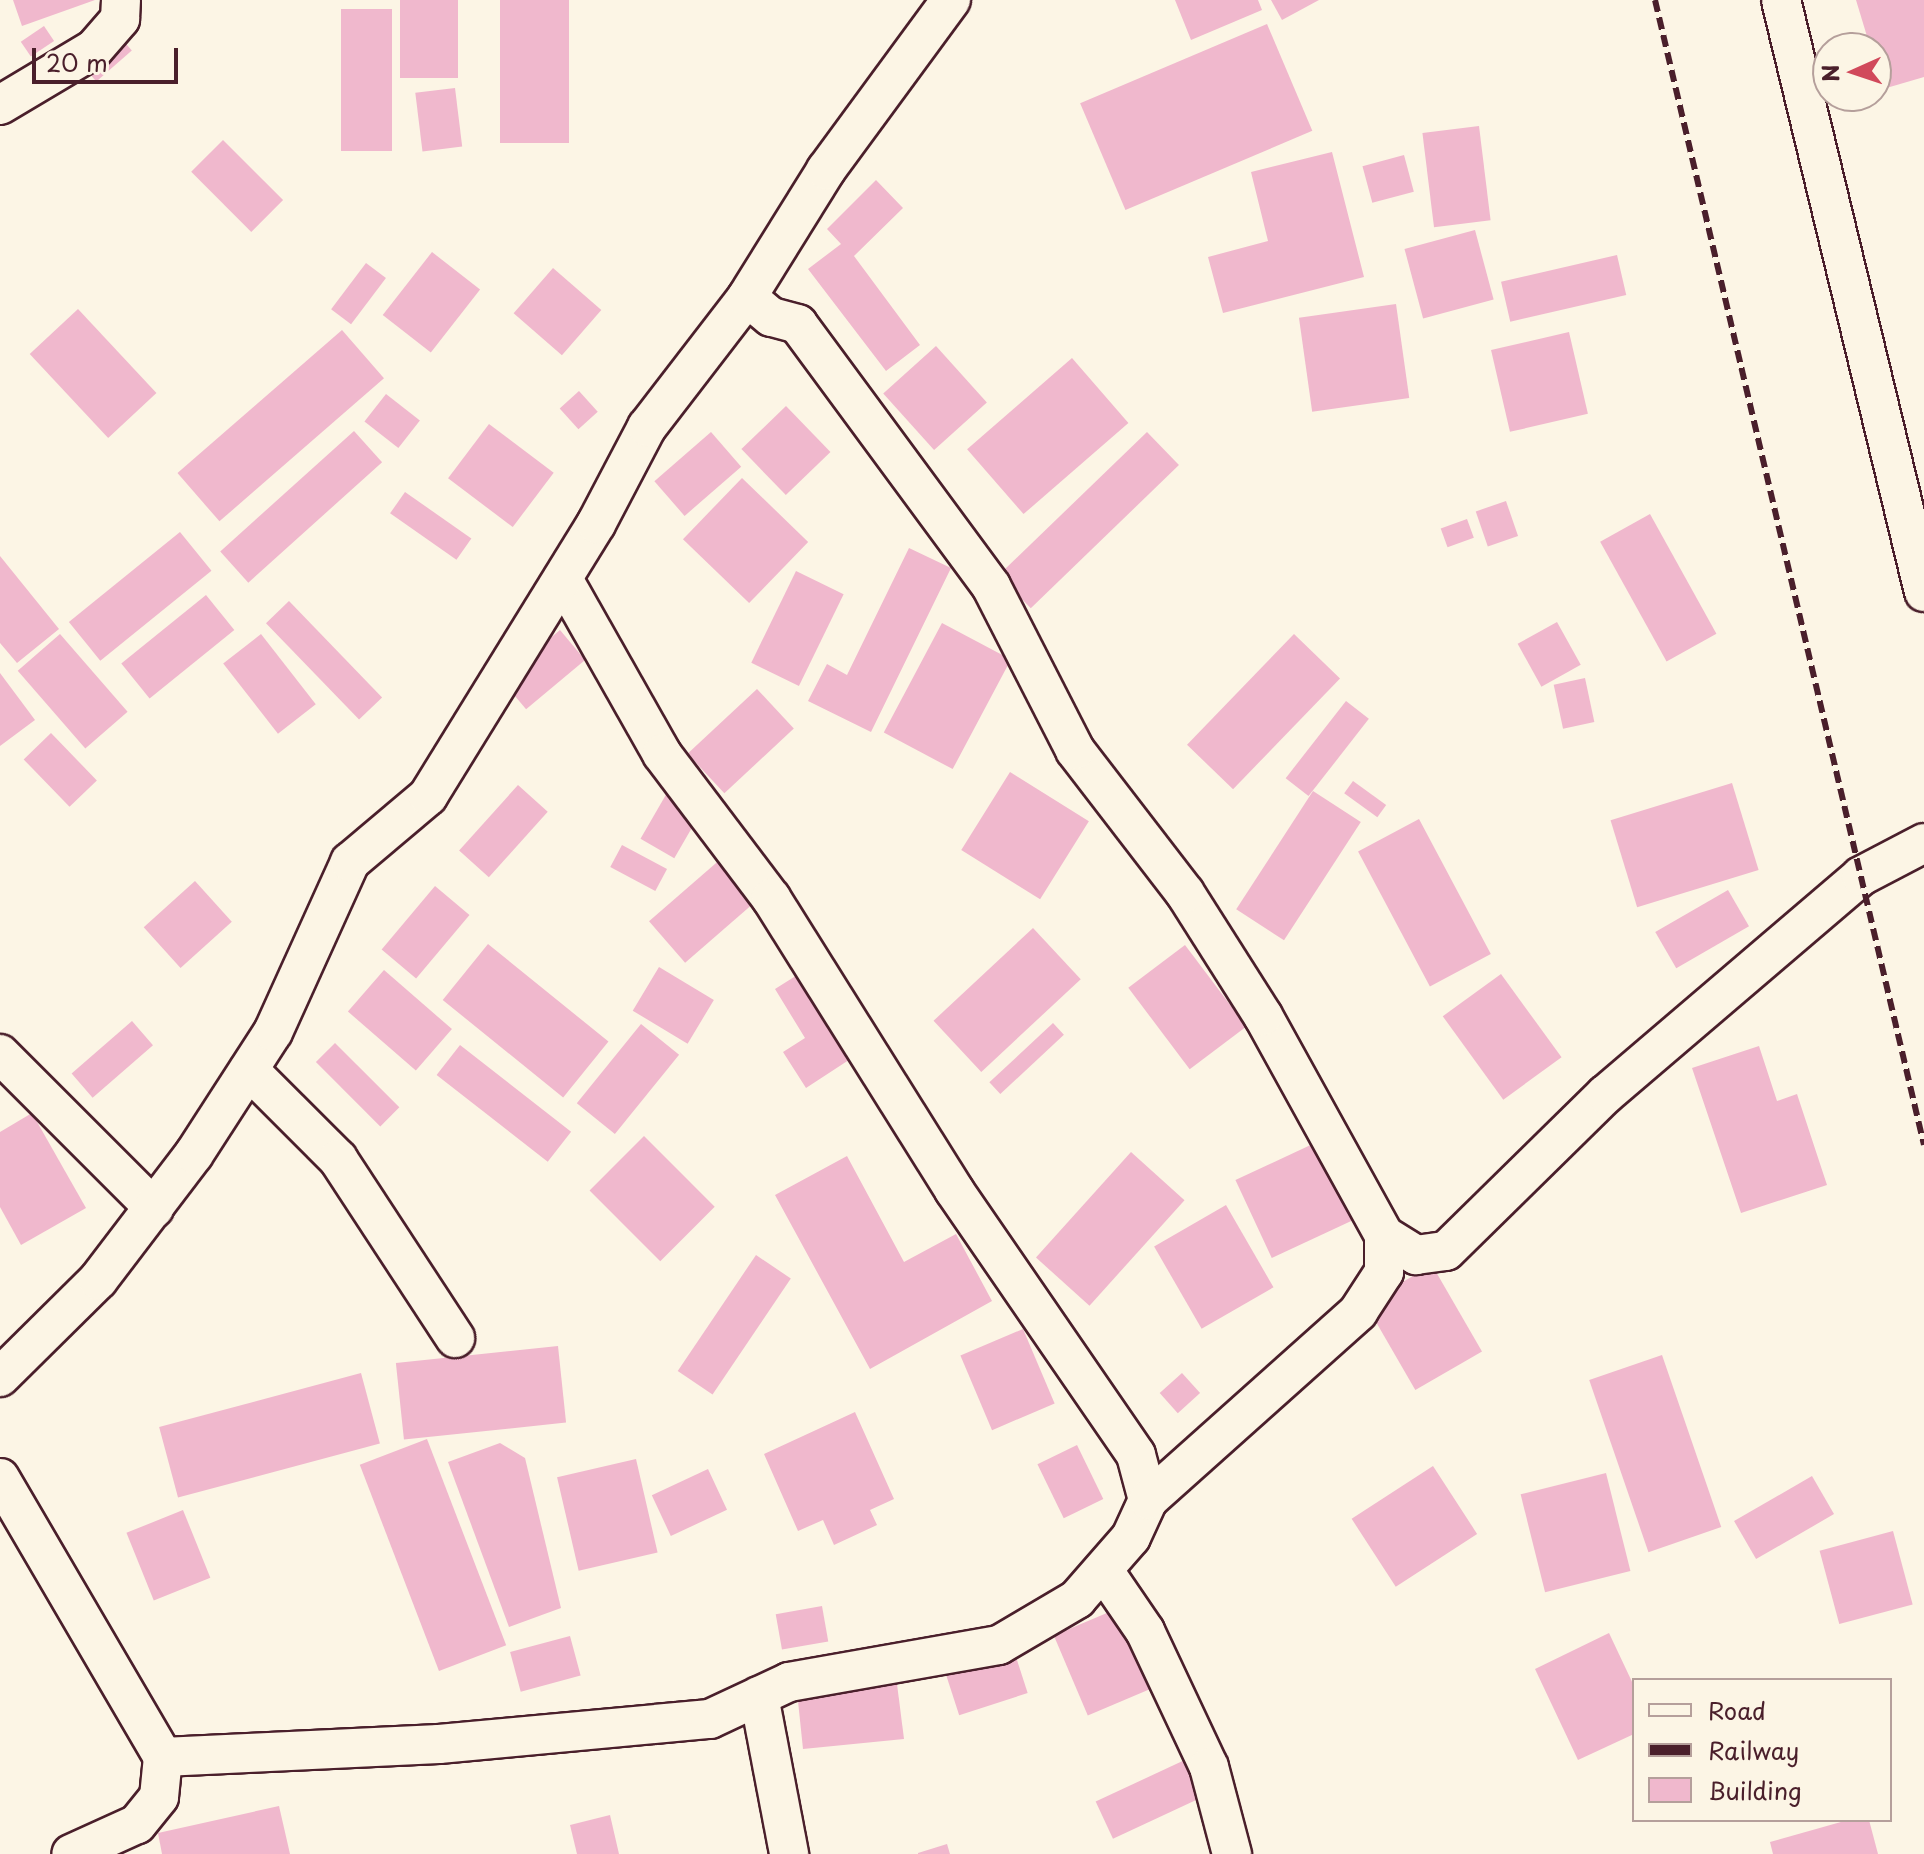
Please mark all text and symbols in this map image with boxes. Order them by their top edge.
scale bar [36,32,182,82]
north arrow [1812,32,1892,112]
text: 20 m [46,44,108,80]
text: N [1813,64,1846,83]
legend [1632,1678,1892,1822]
text: Road [1708,1692,1766,1728]
text: Railway [1708,1732,1799,1768]
text: Building [1708,1772,1802,1808]

